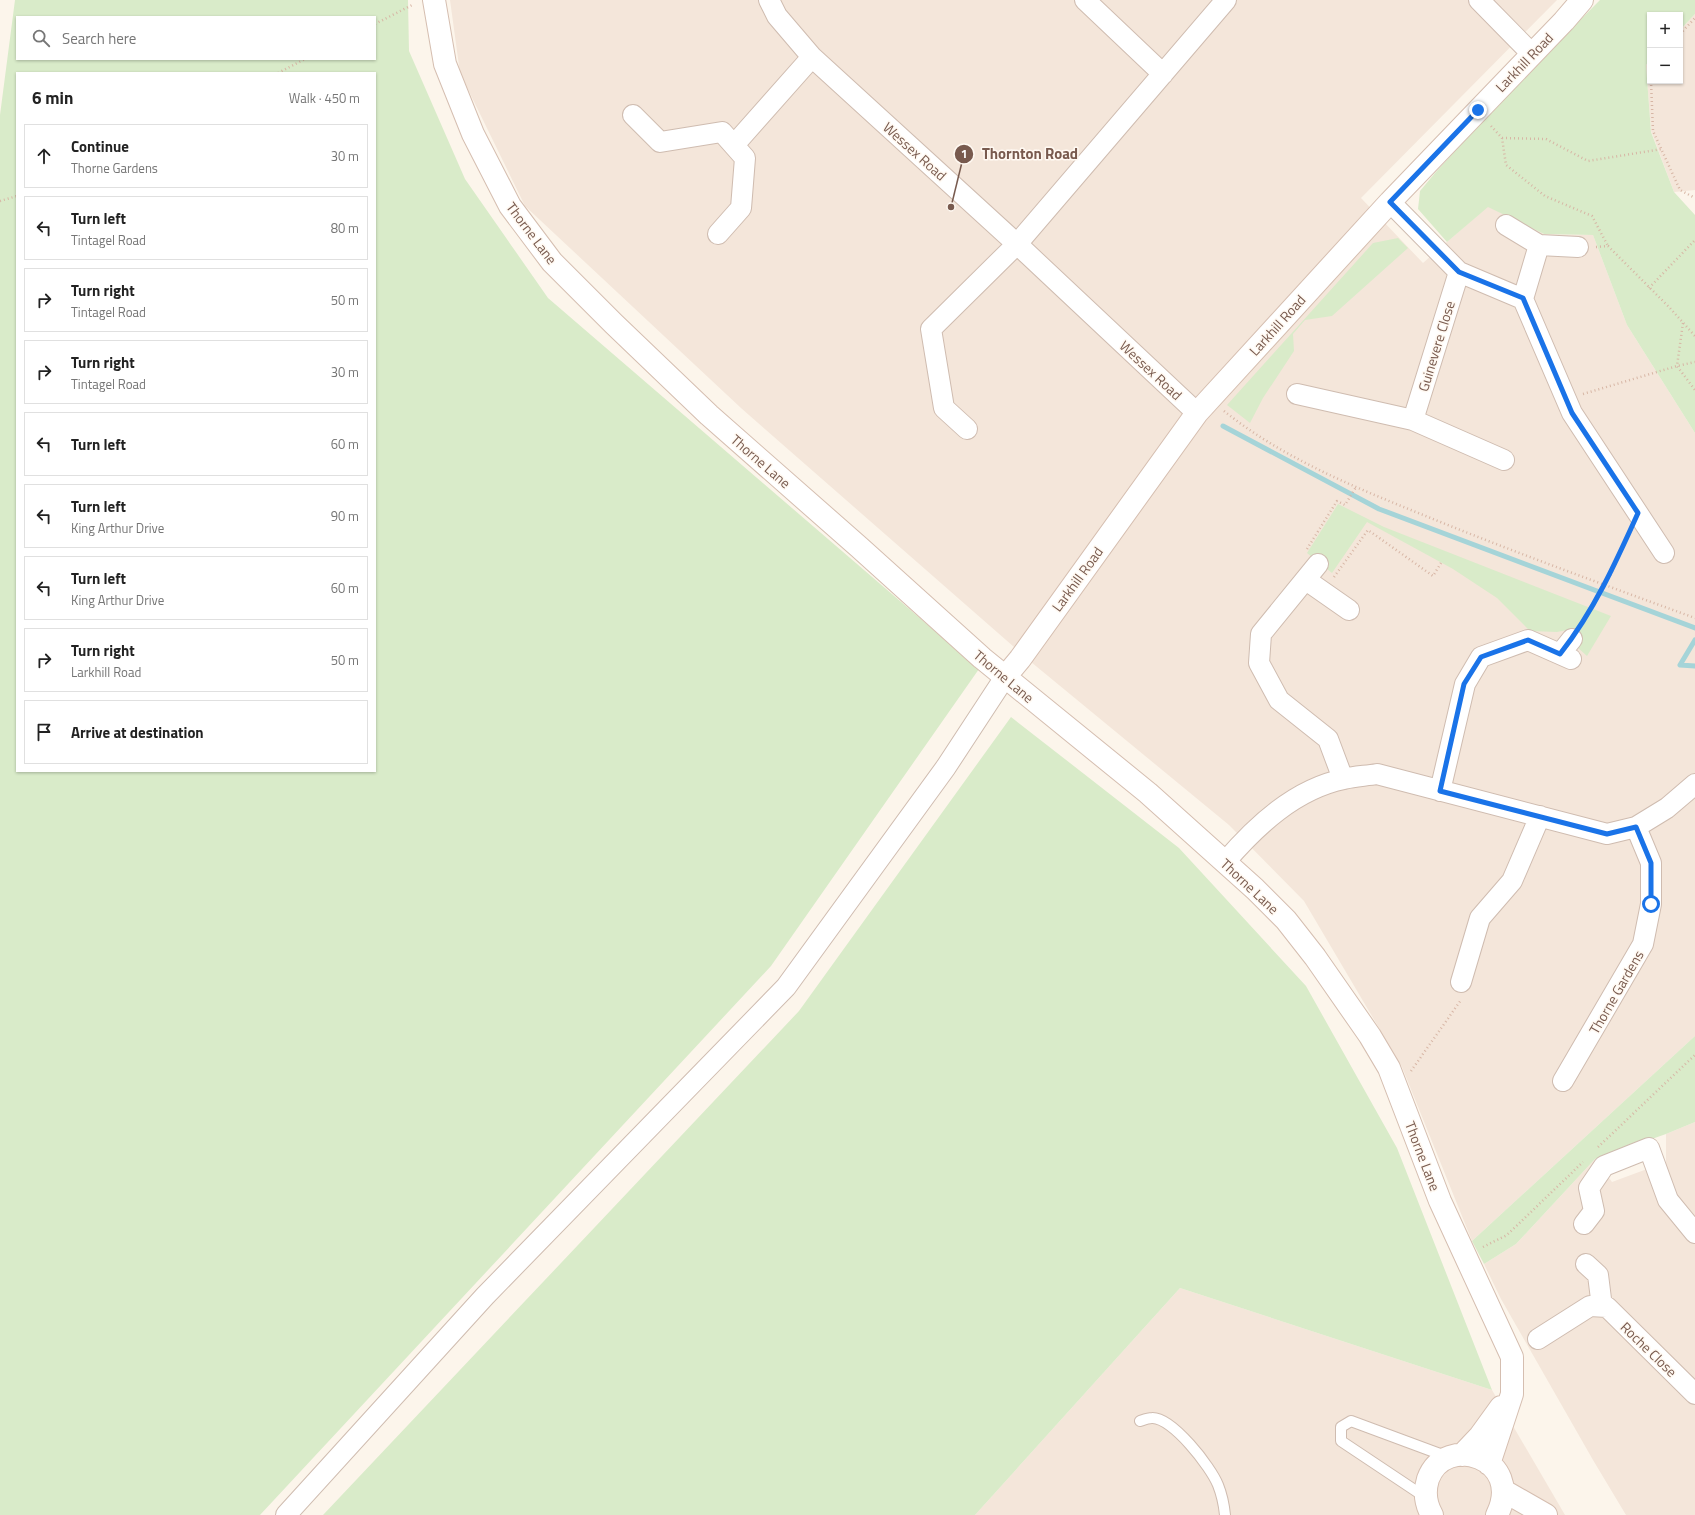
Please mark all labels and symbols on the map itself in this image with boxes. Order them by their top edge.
street label: Larkhill Road [1490,27,1558,97]
route end [1469,101,1487,119]
street label: Wessex Road [879,117,951,185]
callout: Thornton Road [954,140,1086,167]
text: Thornton Road [982,142,1078,165]
text: 1 [961,144,967,163]
street label: Thorne Lane [502,197,562,269]
street label: Larkhill Road [1244,290,1310,360]
street label: Guinevere Close [1412,298,1460,394]
street label: Wessex Road [1115,335,1187,405]
street label: Thorne Lane [727,429,795,493]
street label: Larkhill Road [1046,542,1108,616]
street label: Thorne Lane [969,644,1039,708]
street label: Thorne Lane [1216,853,1284,919]
route start [1642,895,1660,913]
street label: Thorne Gardens [1584,946,1648,1038]
street label: Thorne Lane [1400,1118,1446,1194]
street label: Roche Close [1616,1317,1682,1381]

